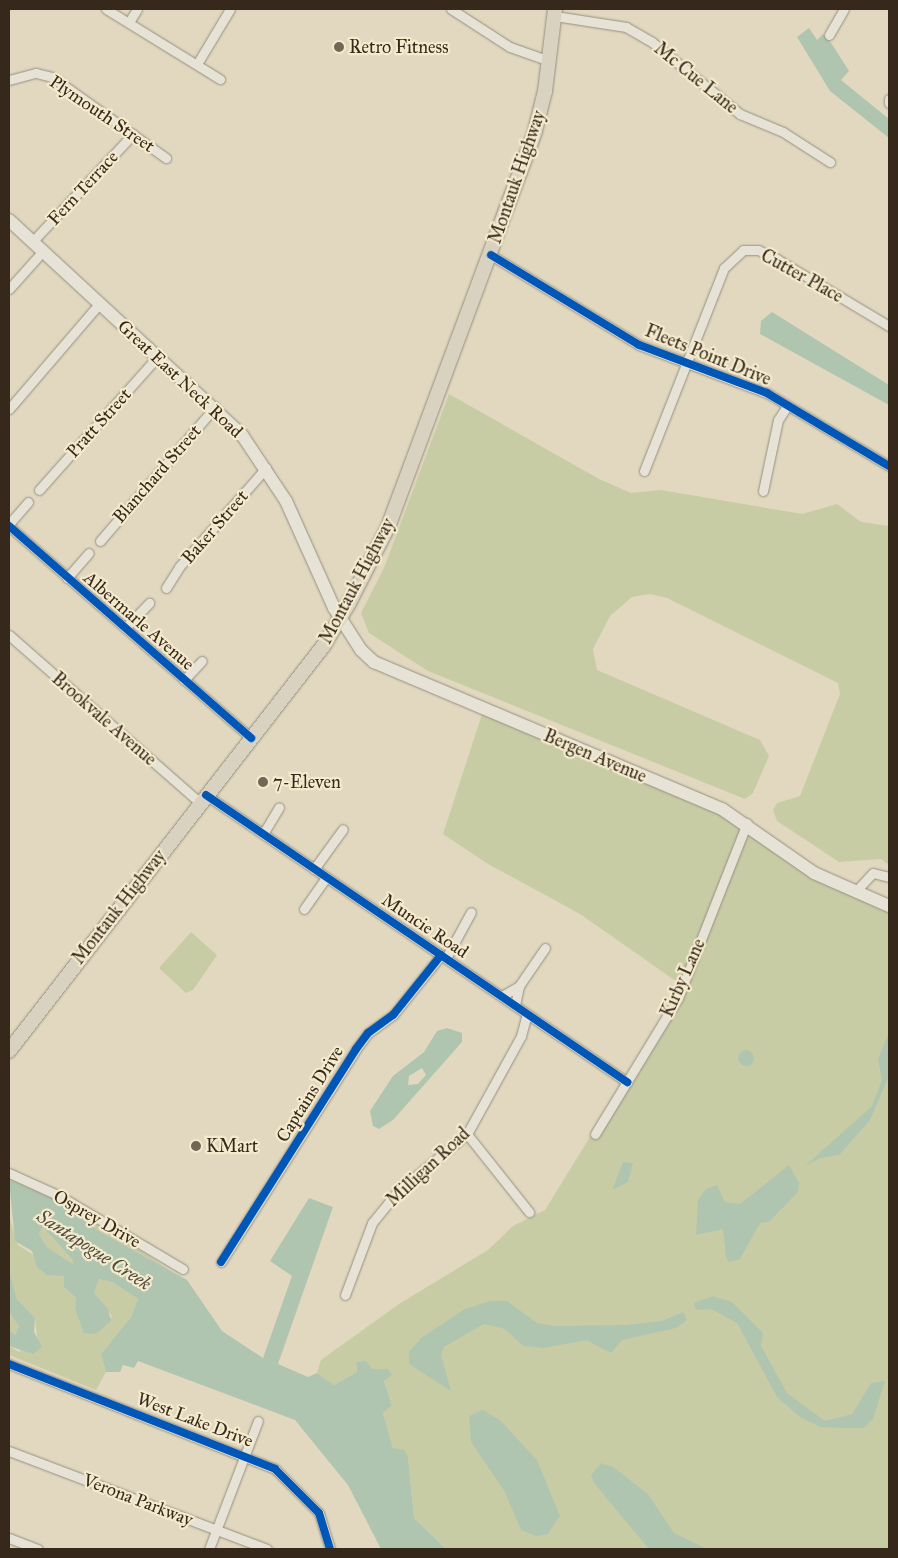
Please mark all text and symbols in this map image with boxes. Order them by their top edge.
place label: Retro Fitness [349,36,449,58]
street label: Mc Cue Lane [650,38,742,118]
marker: Retro Fitness [333,41,345,53]
street label: Plymouth Street [45,71,159,157]
street label: Montauk Highway [484,108,550,246]
street label: Fern Terrace [43,146,123,230]
street label: Cutter Place [757,245,847,307]
street label: Great East Neck Road [113,315,247,443]
street label: Fleets Point Drive [642,320,774,390]
street label: Pratt Street [62,384,136,462]
street label: Blanchard Street [108,420,206,528]
street label: Baker Street [177,486,253,568]
street label: Montauk Highway [315,514,399,648]
street label: Albermarle Avenue [79,567,199,675]
street label: Brookvale Avenue [47,668,161,770]
street label: Bergen Avenue [540,725,650,787]
place label: 7-Eleven [273,771,341,793]
marker: 7-Eleven [257,776,269,788]
street label: Montauk Highway [68,845,170,969]
street label: Muncie Road [378,889,472,963]
street label: Kirby Lane [656,936,710,1020]
street label: Captains Drive [272,1042,348,1146]
street label: Milligan Road [382,1123,474,1211]
place label: KMart [206,1135,258,1157]
marker: KMart [190,1140,202,1152]
street label: Osprey Drive [50,1185,144,1253]
water label: Santapogue Creek [33,1205,155,1295]
street label: West Lake Drive [134,1388,256,1452]
street label: Verona Parkway [80,1469,196,1531]

